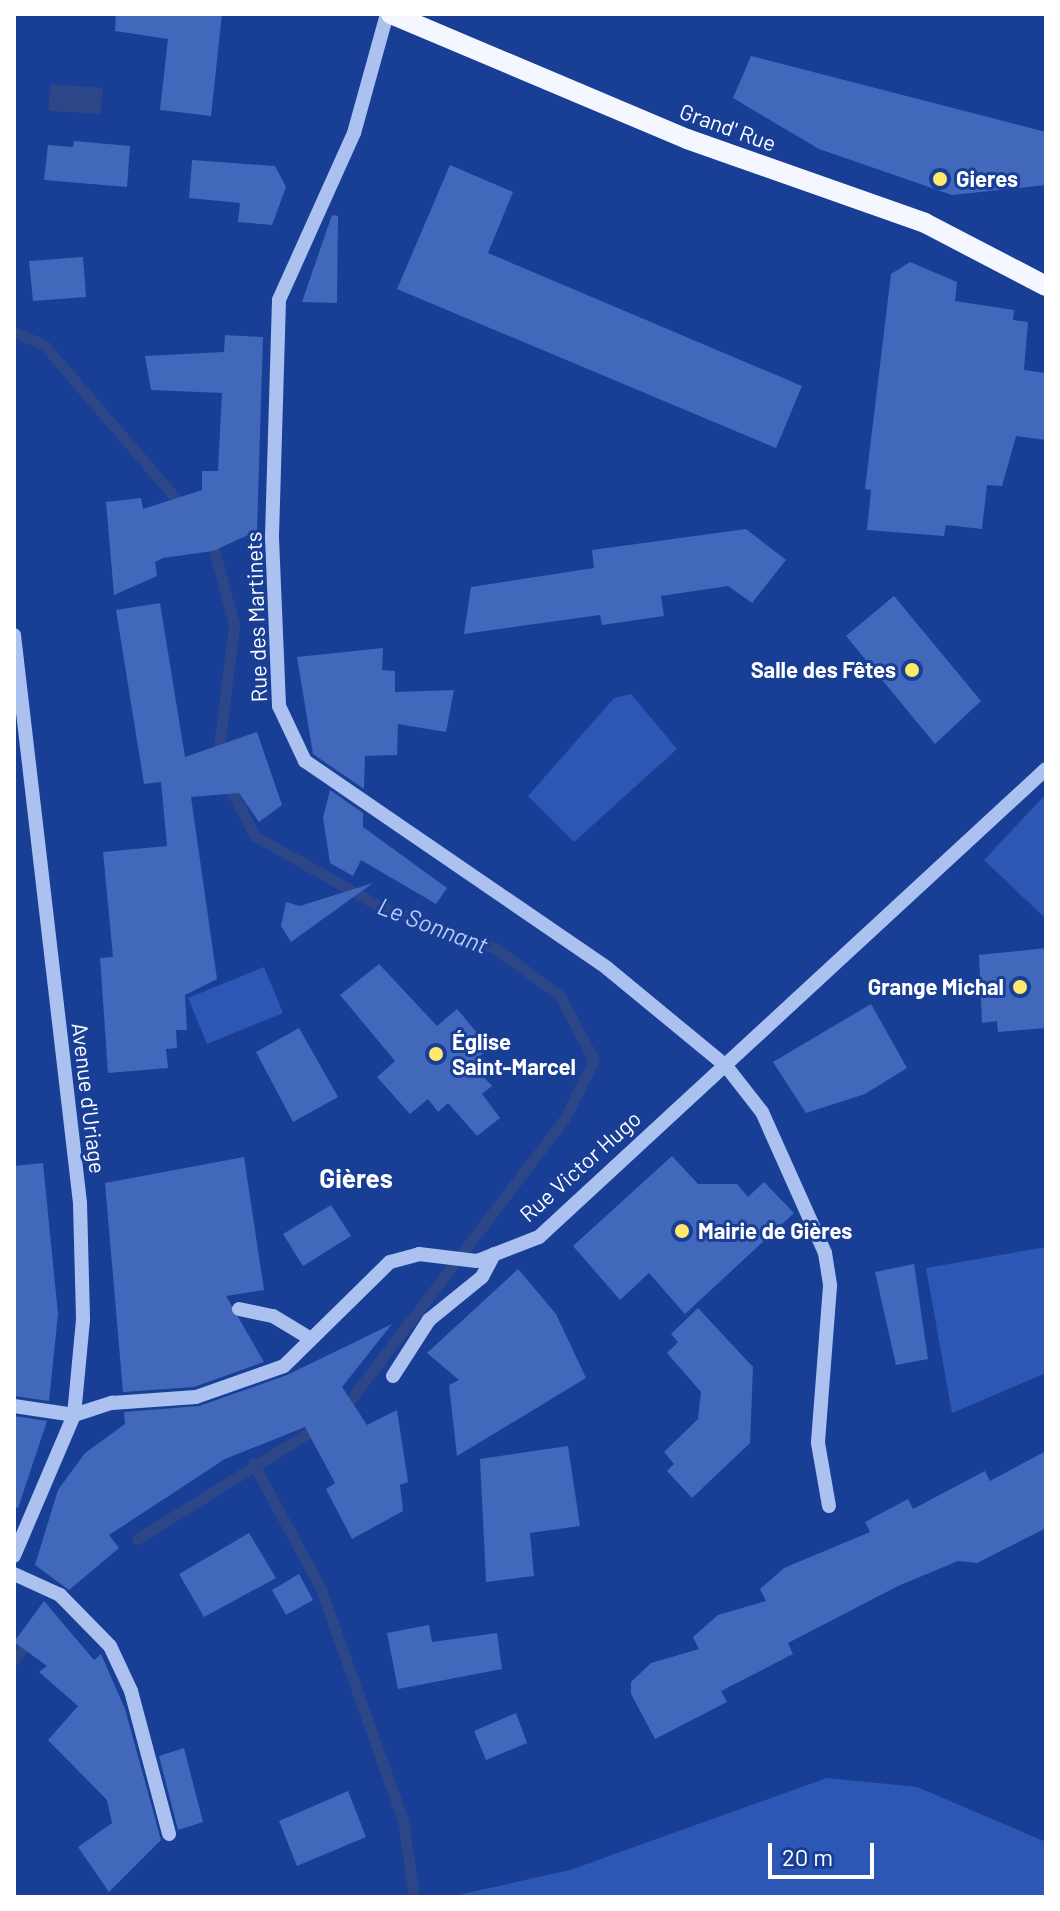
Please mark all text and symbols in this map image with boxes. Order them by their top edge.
street label: Grand' Rue [676,97,780,157]
place label: Gieres [956,166,1018,192]
marker: Gieres [931,170,949,188]
street label: Rue des Martinets [240,531,272,703]
place label: Salle des Fêtes [751,657,896,683]
marker: Salle des Fêtes [903,661,921,679]
water label: Le Sonnant [374,891,492,959]
place label: Grange Michal [868,974,1004,1000]
marker: Grange Michal [1011,978,1029,996]
street label: Avenue d'Uriage [67,1021,111,1175]
place label: Église Saint-Marcel [452,1028,576,1080]
marker: Église Saint-Marcel [427,1045,445,1063]
street label: Rue Victor Hugo [514,1105,646,1227]
district label: Gières [319,1162,393,1194]
place label: Mairie de Gières [698,1218,852,1244]
marker: Mairie de Gières [673,1222,691,1240]
scale bar [772,1827,878,1877]
text: 20 m [782,1842,833,1871]

